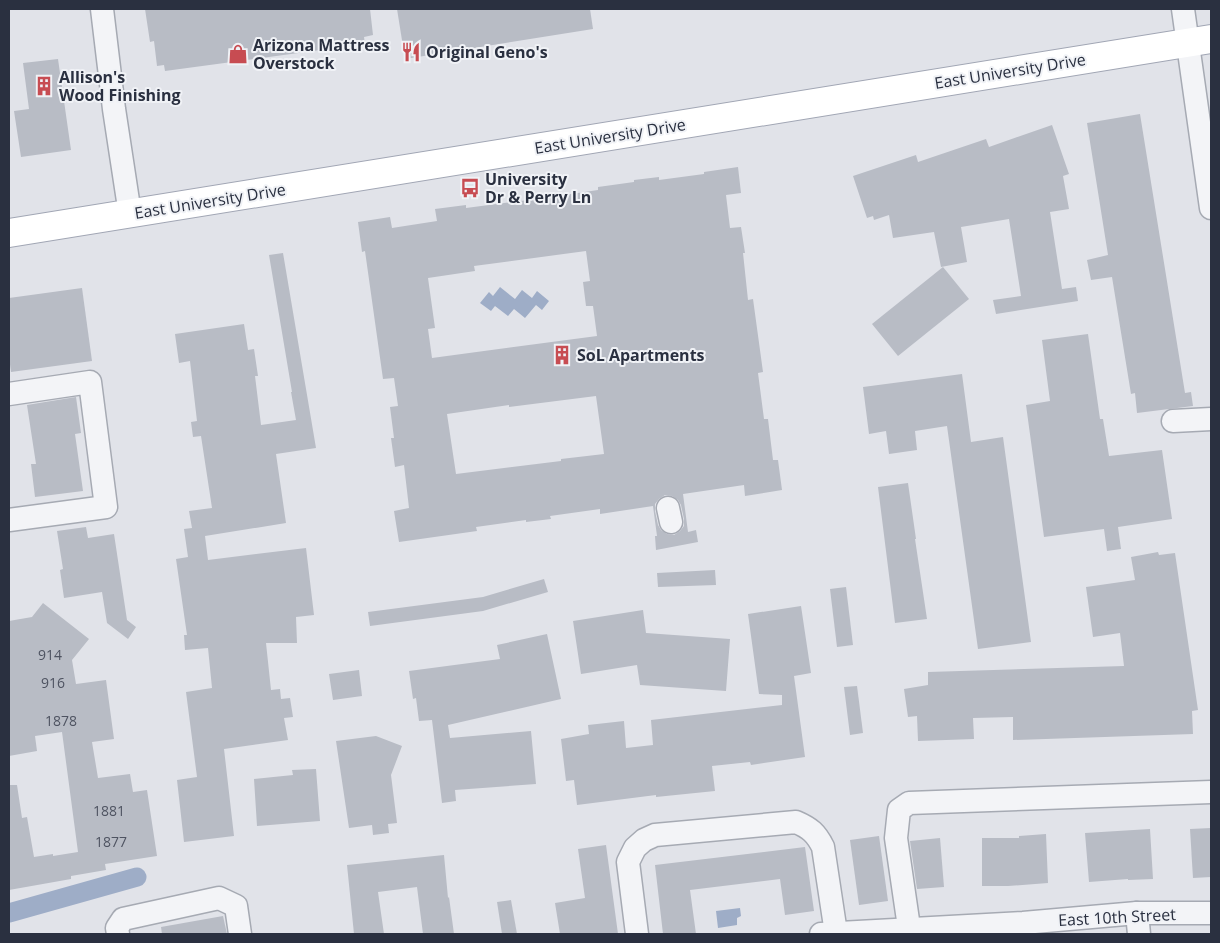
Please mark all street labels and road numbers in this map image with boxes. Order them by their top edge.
street label: East University Drive [933,48,1087,94]
street label: East University Drive [533,113,687,159]
street label: East University Drive [133,178,287,224]
street label: East 10th Street [1058,903,1177,931]

